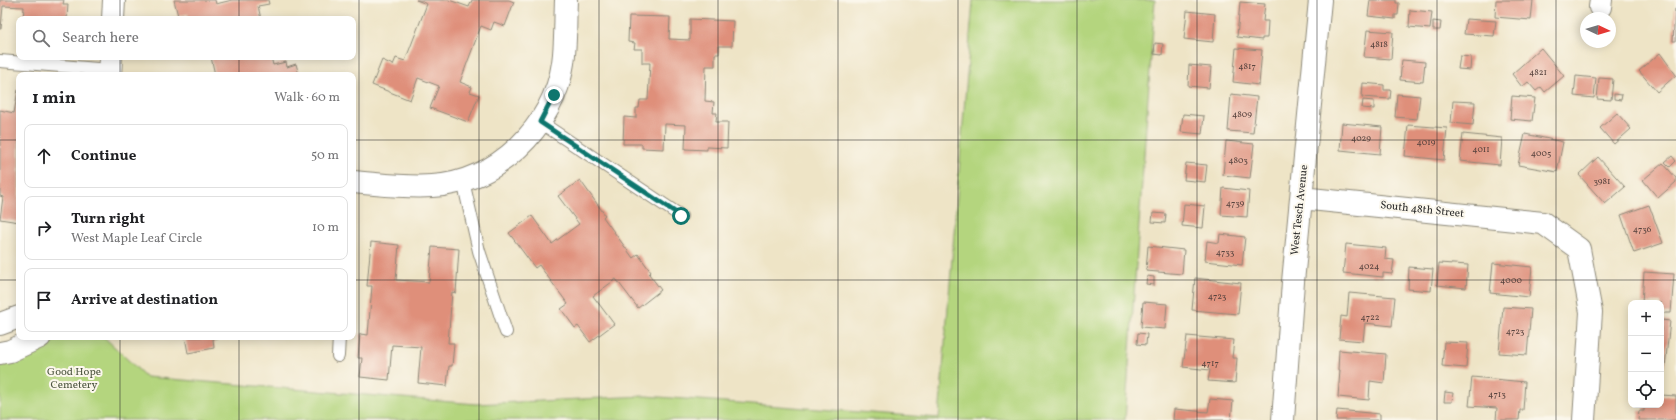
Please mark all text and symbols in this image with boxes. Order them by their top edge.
north arrow [1580,12,1616,48]
search box [16,16,356,60]
icon: search [30,27,52,49]
text: Search here [62,28,139,49]
house number: 4818 [1370,38,1388,51]
house number: 4817 [1238,60,1256,73]
house number: 4821 [1529,66,1547,79]
route end [545,86,563,104]
text: 1 min [32,87,76,110]
text: Walk · 60 m [274,89,340,107]
house number: 4809 [1232,108,1252,121]
house number: 4029 [1351,132,1371,145]
house number: 4019 [1417,136,1436,149]
house number: 4011 [1472,143,1490,156]
icon: ahead [33,145,55,167]
text: Continue [71,146,136,167]
text: 50 m [311,147,339,165]
house number: 4005 [1531,147,1551,160]
house number: 4803 [1228,154,1248,167]
street label: West Tesch Avenue [1288,164,1312,256]
house number: 3981 [1593,175,1611,188]
house number: 4739 [1226,197,1245,210]
street label: South 48th Street [1379,198,1465,222]
route start [672,207,690,225]
text: Turn right [71,209,145,230]
icon: right [33,217,55,239]
text: 10 m [312,219,339,237]
house number: 4736 [1633,223,1652,236]
text: West Maple Leaf Circle [71,230,202,248]
house number: 4733 [1216,246,1235,259]
house number: 4024 [1359,260,1379,273]
house number: 4000 [1500,274,1522,287]
icon: arrive [33,289,55,311]
text: Arrive at destination [71,290,218,311]
house number: 4723 [1208,290,1227,303]
map controls [1628,300,1664,408]
button: + [1628,300,1664,336]
house number: 4722 [1360,311,1380,324]
house number: 4723 [1506,325,1525,338]
button: − [1628,336,1664,372]
house number: 4717 [1201,357,1219,370]
park label: Good Hope Cemetery [47,365,101,393]
button: locate [1628,372,1664,408]
house number: 4713 [1488,388,1506,401]

